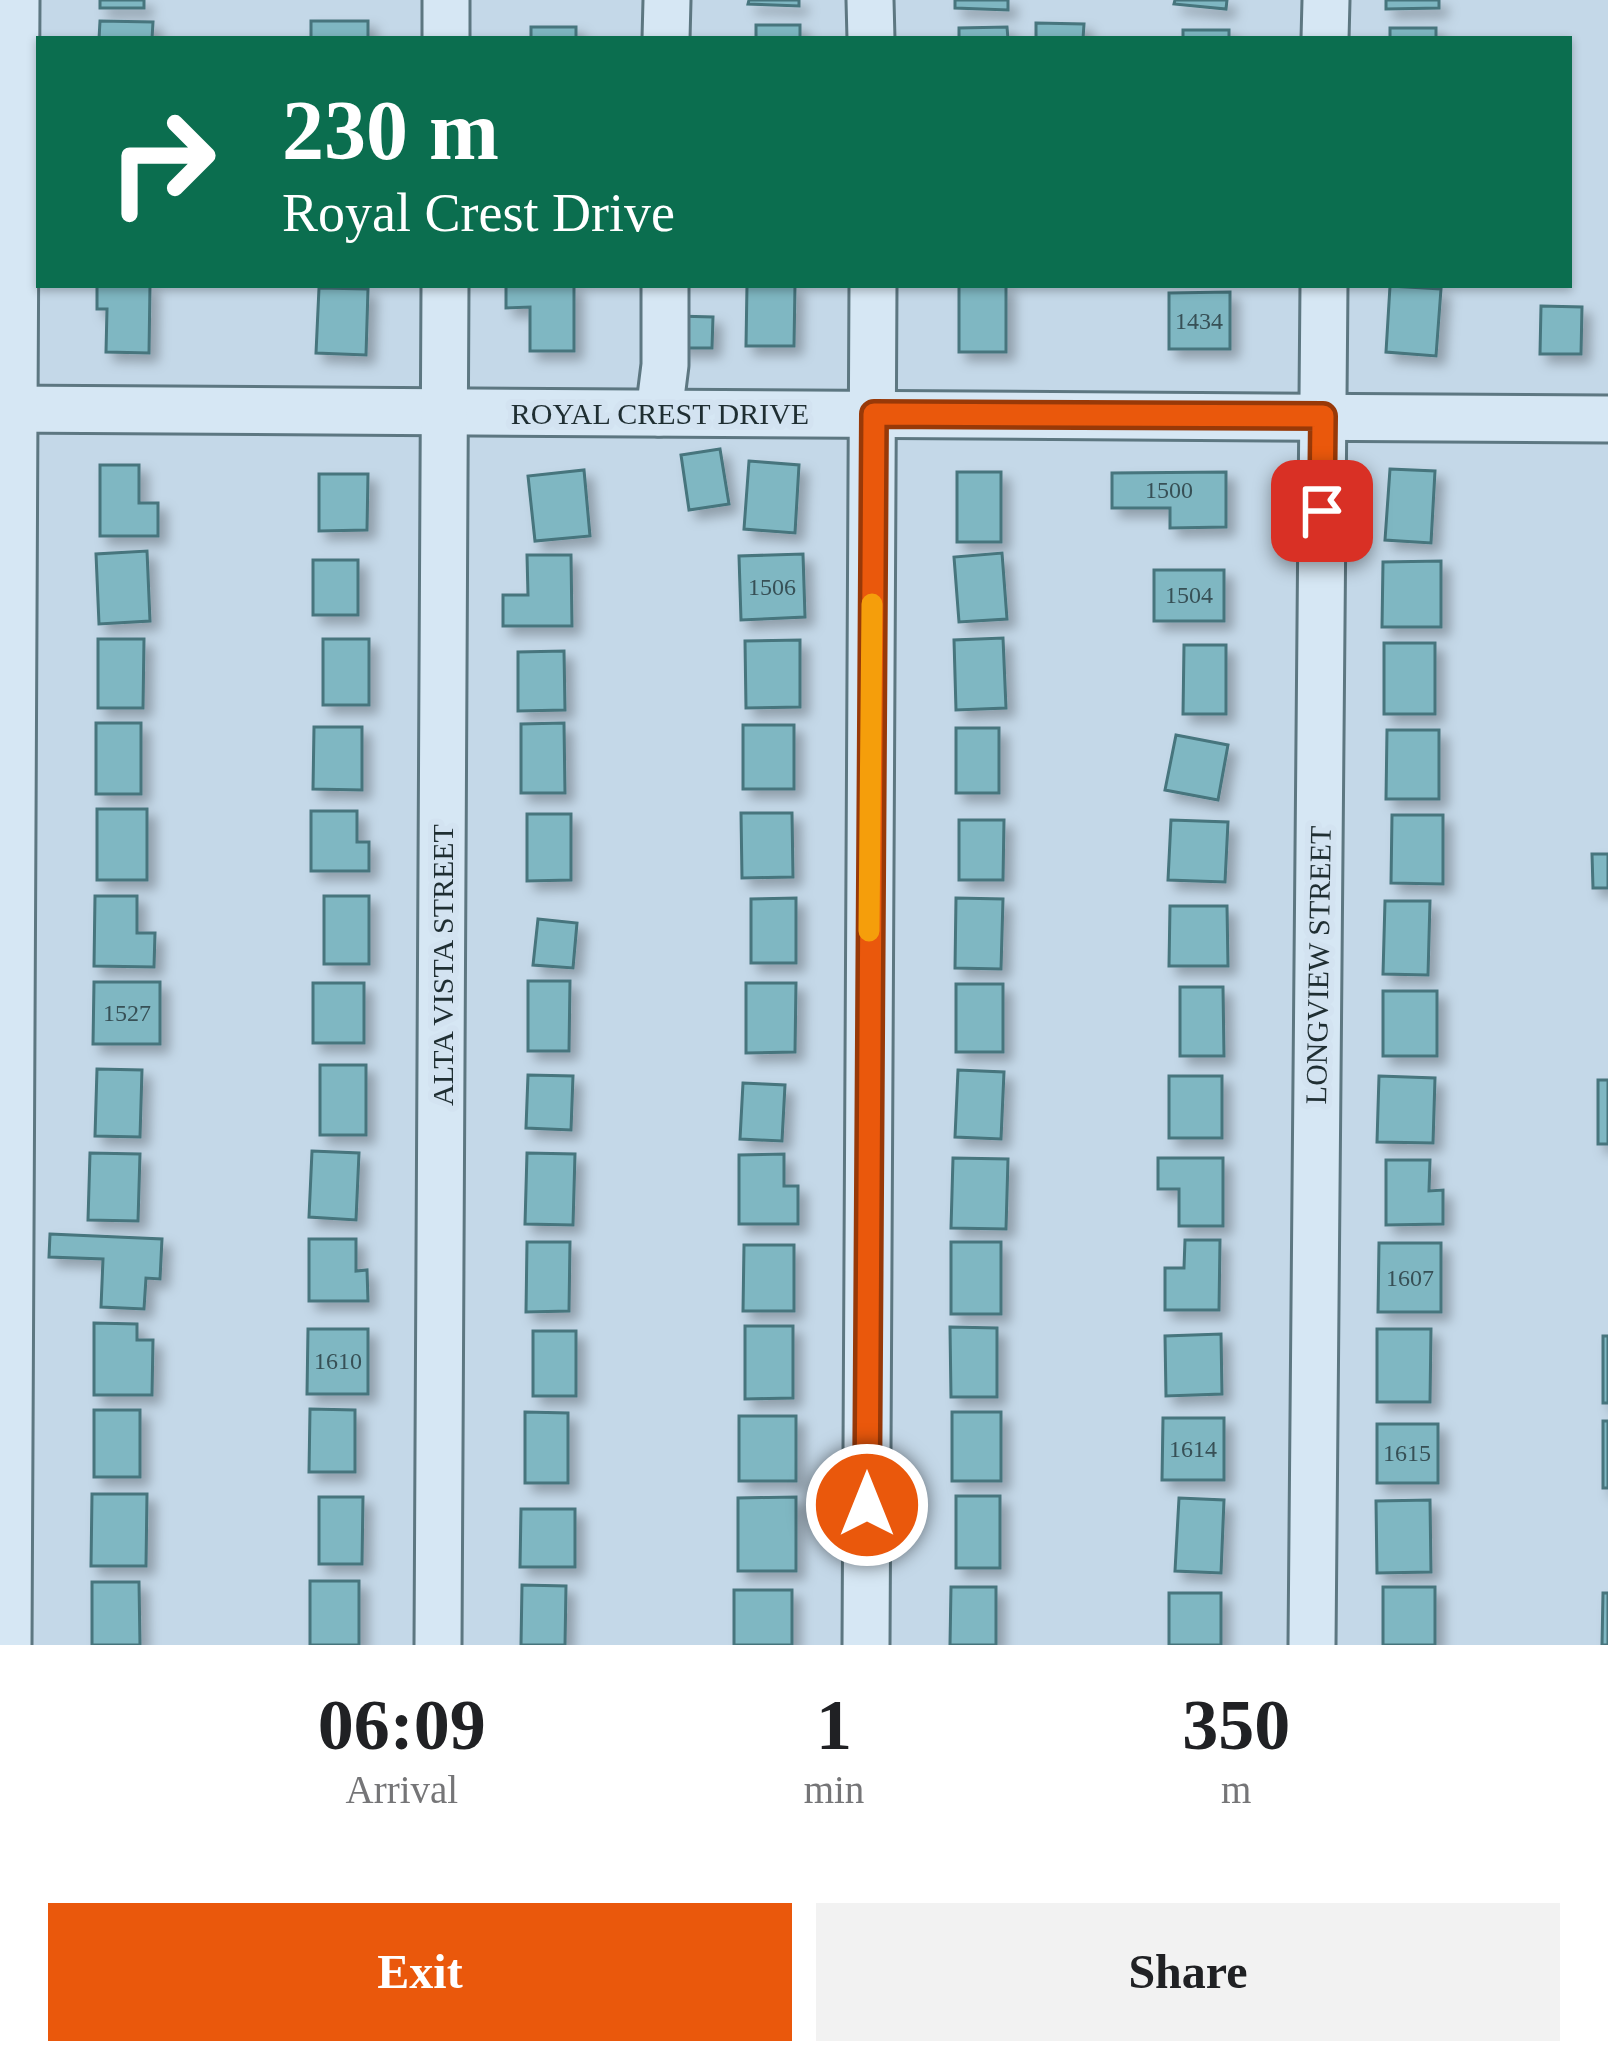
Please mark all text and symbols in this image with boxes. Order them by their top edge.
icon: right [84,84,240,240]
text: 230 m [282,84,499,177]
text: Royal Crest Drive [282,183,675,243]
house number: 1434 [1175,308,1223,334]
street label: ROYAL CREST DRIVE [511,397,809,430]
pin [1271,460,1373,562]
house number: 1500 [1145,477,1193,503]
icon: arrive [1289,478,1355,544]
house number: 1506 [748,574,796,600]
house number: 1504 [1165,582,1213,608]
street label: ALTA VISTA STREET [426,824,459,1106]
street label: LONGVIEW STREET [1299,825,1337,1105]
house number: 1527 [103,1000,151,1026]
house number: 1607 [1386,1265,1434,1291]
house number: 1610 [314,1348,362,1374]
house number: 1614 [1169,1436,1217,1462]
house number: 1615 [1383,1440,1431,1466]
position arrow [804,1442,930,1568]
text: 06:09 [318,1685,486,1765]
text: 1 [816,1685,852,1765]
text: 350 [1182,1685,1290,1765]
text: Arrival [346,1768,458,1811]
text: min [804,1768,864,1811]
text: m [1221,1768,1251,1811]
button: Exit [48,1903,792,2041]
button: Share [816,1903,1560,2041]

